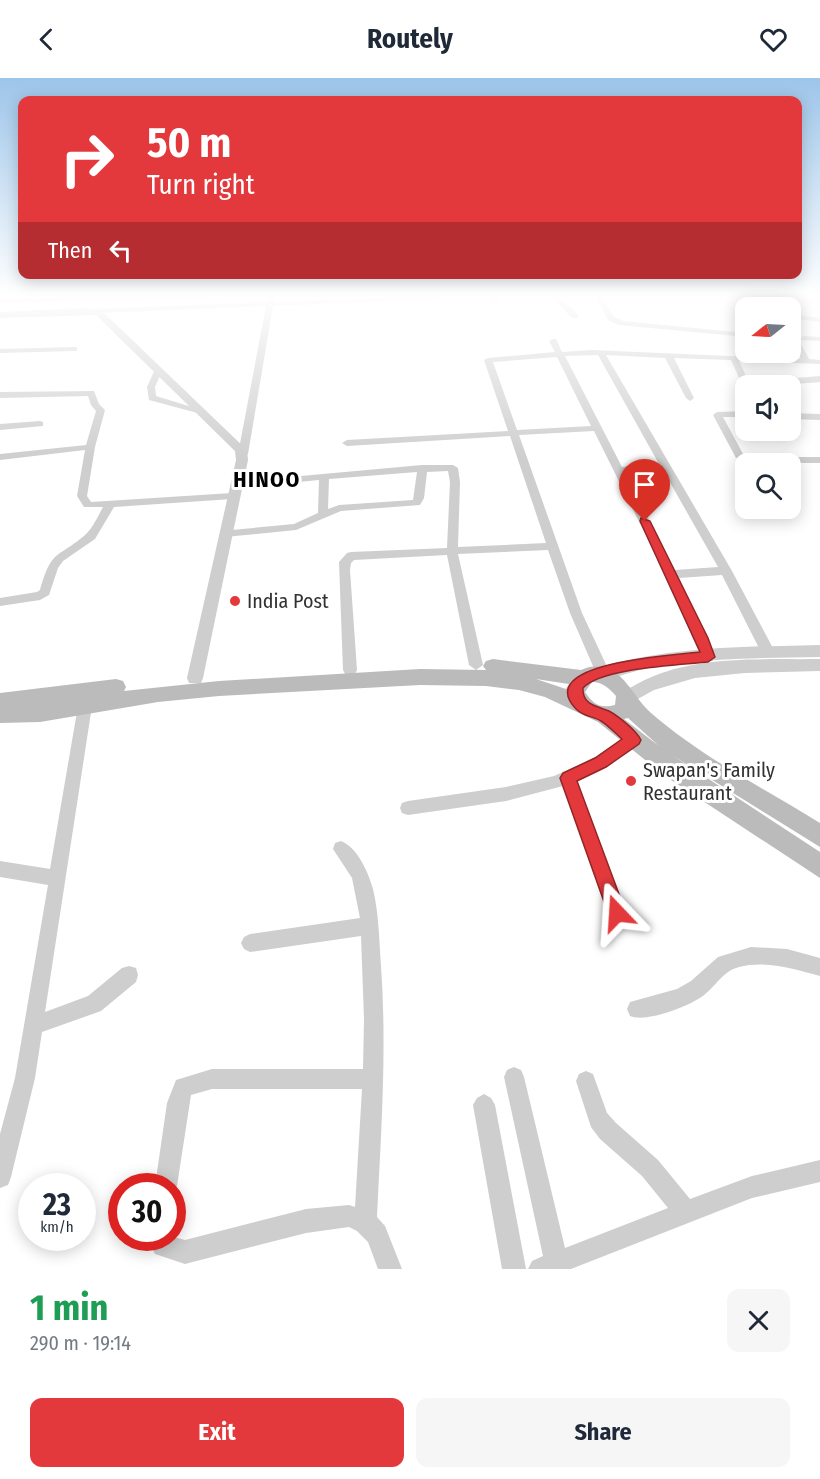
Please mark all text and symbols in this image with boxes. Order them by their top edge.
icon: back [30,23,63,56]
text: Routely [367,23,453,55]
icon: heart [757,23,790,56]
text: 50 m [147,118,231,168]
icon: right [48,120,126,198]
text: Turn right [147,169,255,201]
icon: left [104,234,137,267]
text: Then [48,237,92,264]
north arrow [735,297,801,363]
map controls [735,297,801,519]
button: sound [735,375,801,441]
button: search [735,453,801,519]
pin [619,459,670,521]
district label: HINOO [233,466,301,493]
icon: arrive [628,468,661,501]
place label: India Post [247,589,329,613]
marker: India Post [228,594,242,608]
place label: Swapan's Family Restaurant [643,758,775,805]
marker: Swapan's Family Restaurant [624,774,638,788]
position arrow [585,881,649,945]
speed limit sign: 30 [108,1173,186,1251]
text: 23 [43,1187,71,1223]
text: km/h [40,1218,74,1236]
text: 1 min [30,1286,108,1330]
button: close [727,1289,790,1352]
text: 290 m · 19:14 [30,1331,131,1355]
button: Exit [30,1398,404,1467]
button: Share [416,1398,790,1467]

